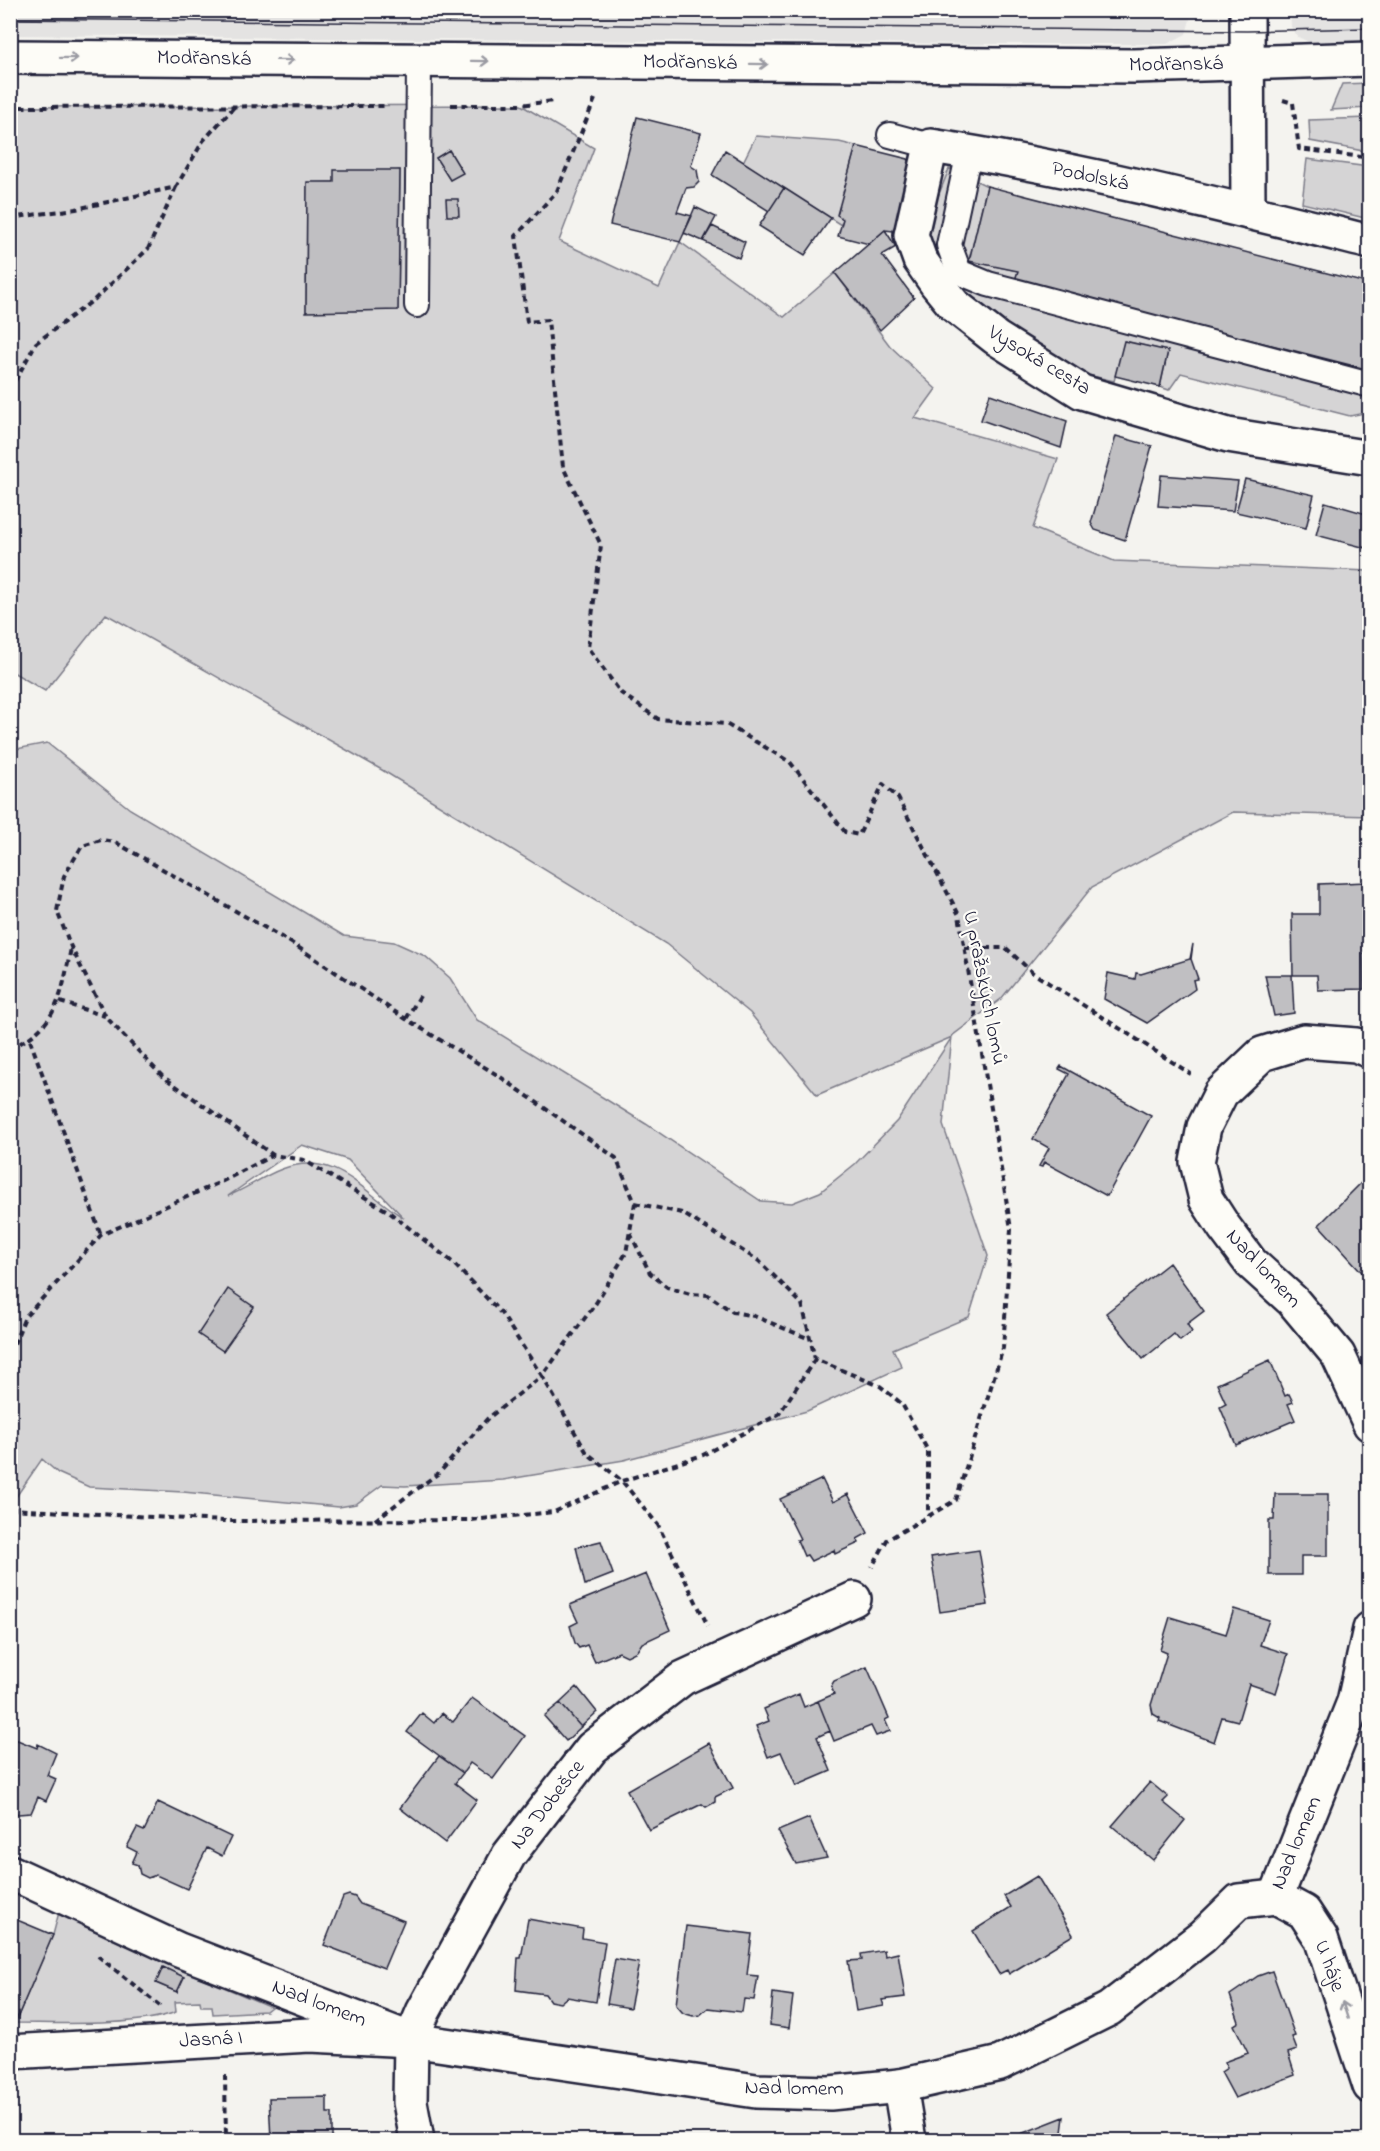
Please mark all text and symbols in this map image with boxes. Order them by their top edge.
street label: Modřanská [157,43,252,75]
street label: Modřanská [643,47,738,79]
street label: Modřanská [1129,49,1224,81]
one-way arrow [58,52,78,63]
one-way arrow [274,54,294,66]
one-way arrow [469,55,489,67]
one-way arrow [748,58,768,70]
street label: Podolská [1049,154,1132,200]
street label: Vysoká cesta [980,318,1096,405]
street label: U pražských lomů [952,909,1014,1068]
street label: Nad lomem [1218,1223,1308,1315]
street label: Na Dobešce [503,1753,593,1856]
street label: Nad lomem [1264,1792,1330,1894]
street label: U háje [1306,1936,1352,1996]
street label: Nad lomem [267,1972,371,2036]
one-way arrow [1338,2001,1349,2020]
street label: Jasná I [179,2023,243,2057]
street label: Nad lomem [744,2073,844,2105]

